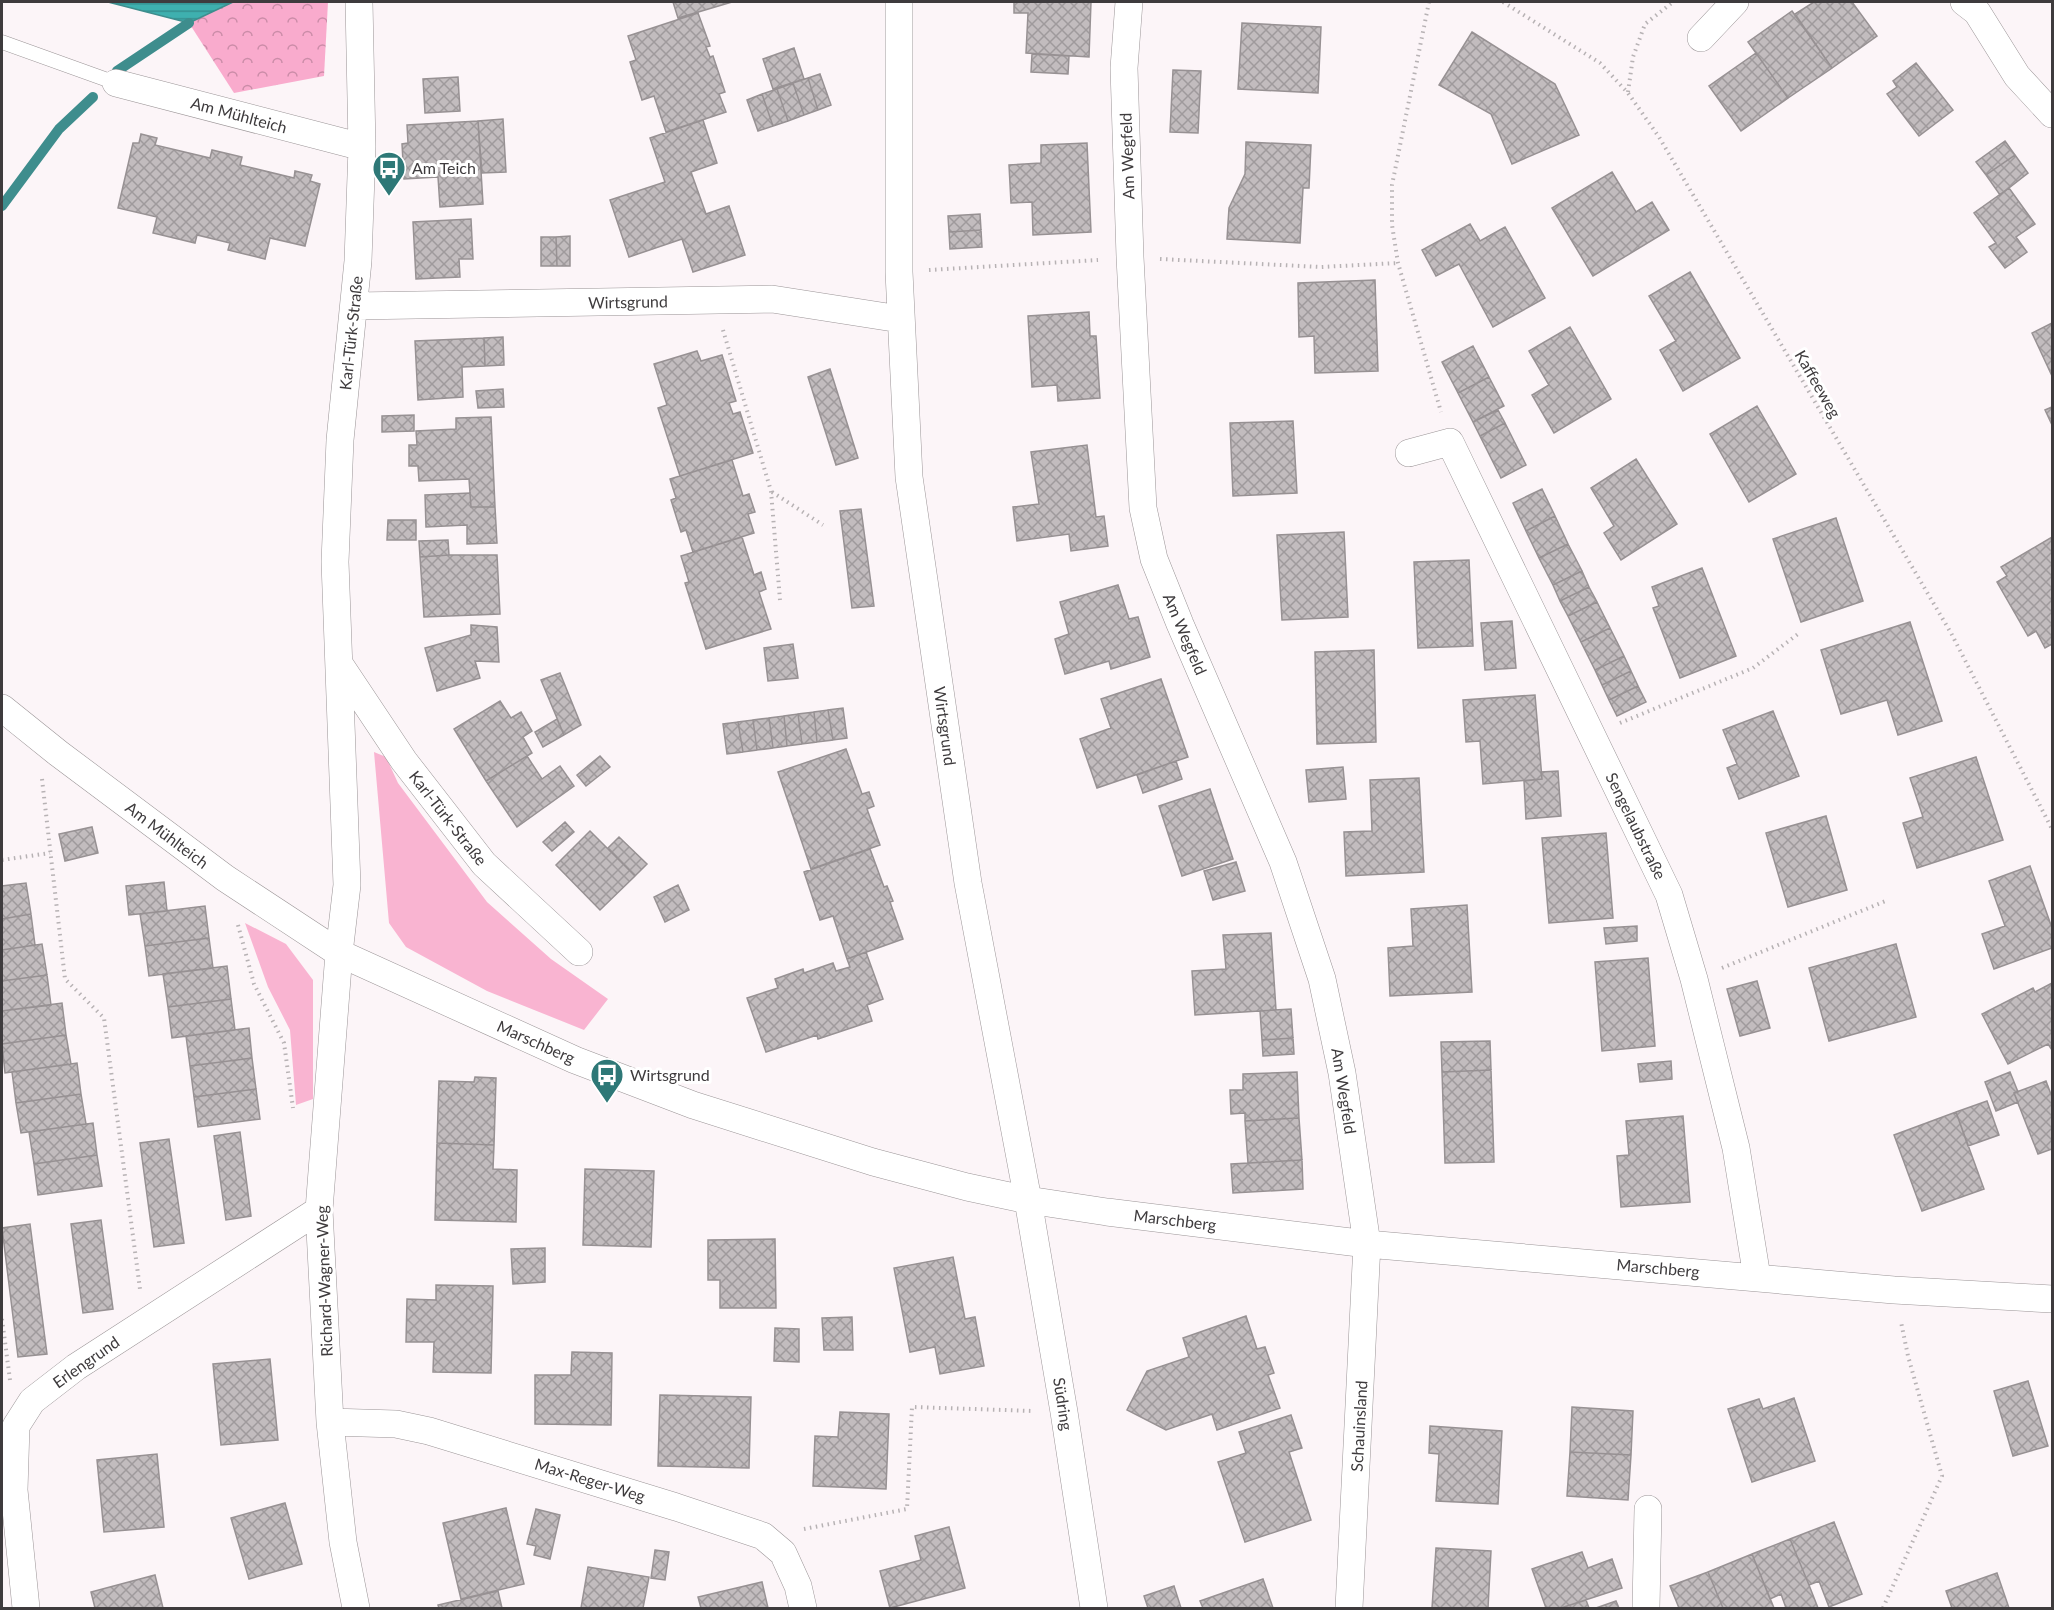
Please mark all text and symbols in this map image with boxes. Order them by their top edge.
street label: Am Mühlteich [189,93,289,136]
street label: Am Wegfeld [1115,112,1138,200]
bus stop icon: Am Teich [371,150,407,197]
place label: Am Teich [412,158,476,177]
street label: Karl-Türk-Straße [335,275,366,391]
street label: Wirtsgrund [588,291,668,312]
street label: Kaffeeweg [1792,347,1845,421]
street label: Am Wegfeld [1160,590,1211,677]
street label: Wirtsgrund [931,685,960,767]
street label: Karl-Türk-Straße [406,767,491,869]
street label: Sengelaubstraße [1602,769,1670,882]
street label: Am Mühlteich [122,797,213,872]
street label: Marschberg [494,1016,578,1067]
street label: Am Wegfeld [1328,1047,1361,1135]
bus stop icon: Wirtsgrund [589,1057,625,1104]
place label: Wirtsgrund [630,1065,710,1084]
street label: Richard-Wagner-Weg [311,1205,336,1357]
street label: Marschberg [1133,1205,1218,1234]
street label: Marschberg [1616,1254,1700,1281]
street label: Erlengrund [49,1332,123,1391]
street label: Südring [1050,1376,1077,1432]
street label: Schauinsland [1347,1380,1370,1472]
street label: Max-Reger-Weg [533,1454,648,1505]

